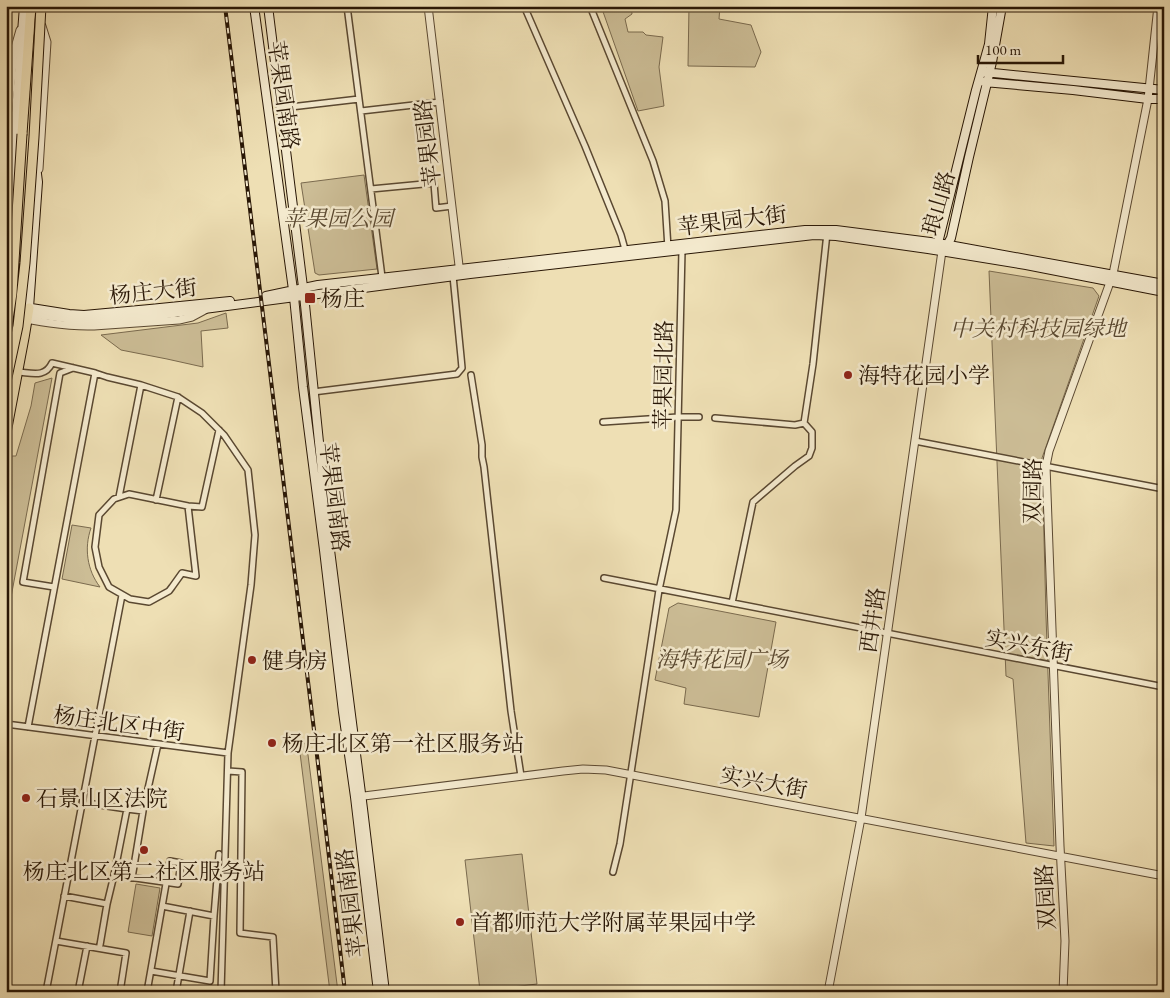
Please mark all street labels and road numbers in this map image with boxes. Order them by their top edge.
street label: 苹果园南路 [261,39,306,152]
street label: 苹果园路 [408,97,447,188]
street label: 琅山路 [915,167,962,239]
street label: 苹果园大街 [676,199,788,242]
street label: 杨庄大街 [108,272,198,311]
street label: 苹果园北路 [648,320,679,430]
street label: 苹果园南路 [313,441,356,553]
street label: 双园路 [1017,458,1048,524]
street label: 西井路 [854,585,891,655]
street label: 实兴东街 [983,623,1075,668]
street label: 杨庄北区中街 [52,700,186,747]
street label: 实兴大街 [718,760,810,805]
street label: 苹果园南路 [329,847,372,959]
street label: 双园路 [1029,863,1062,931]

